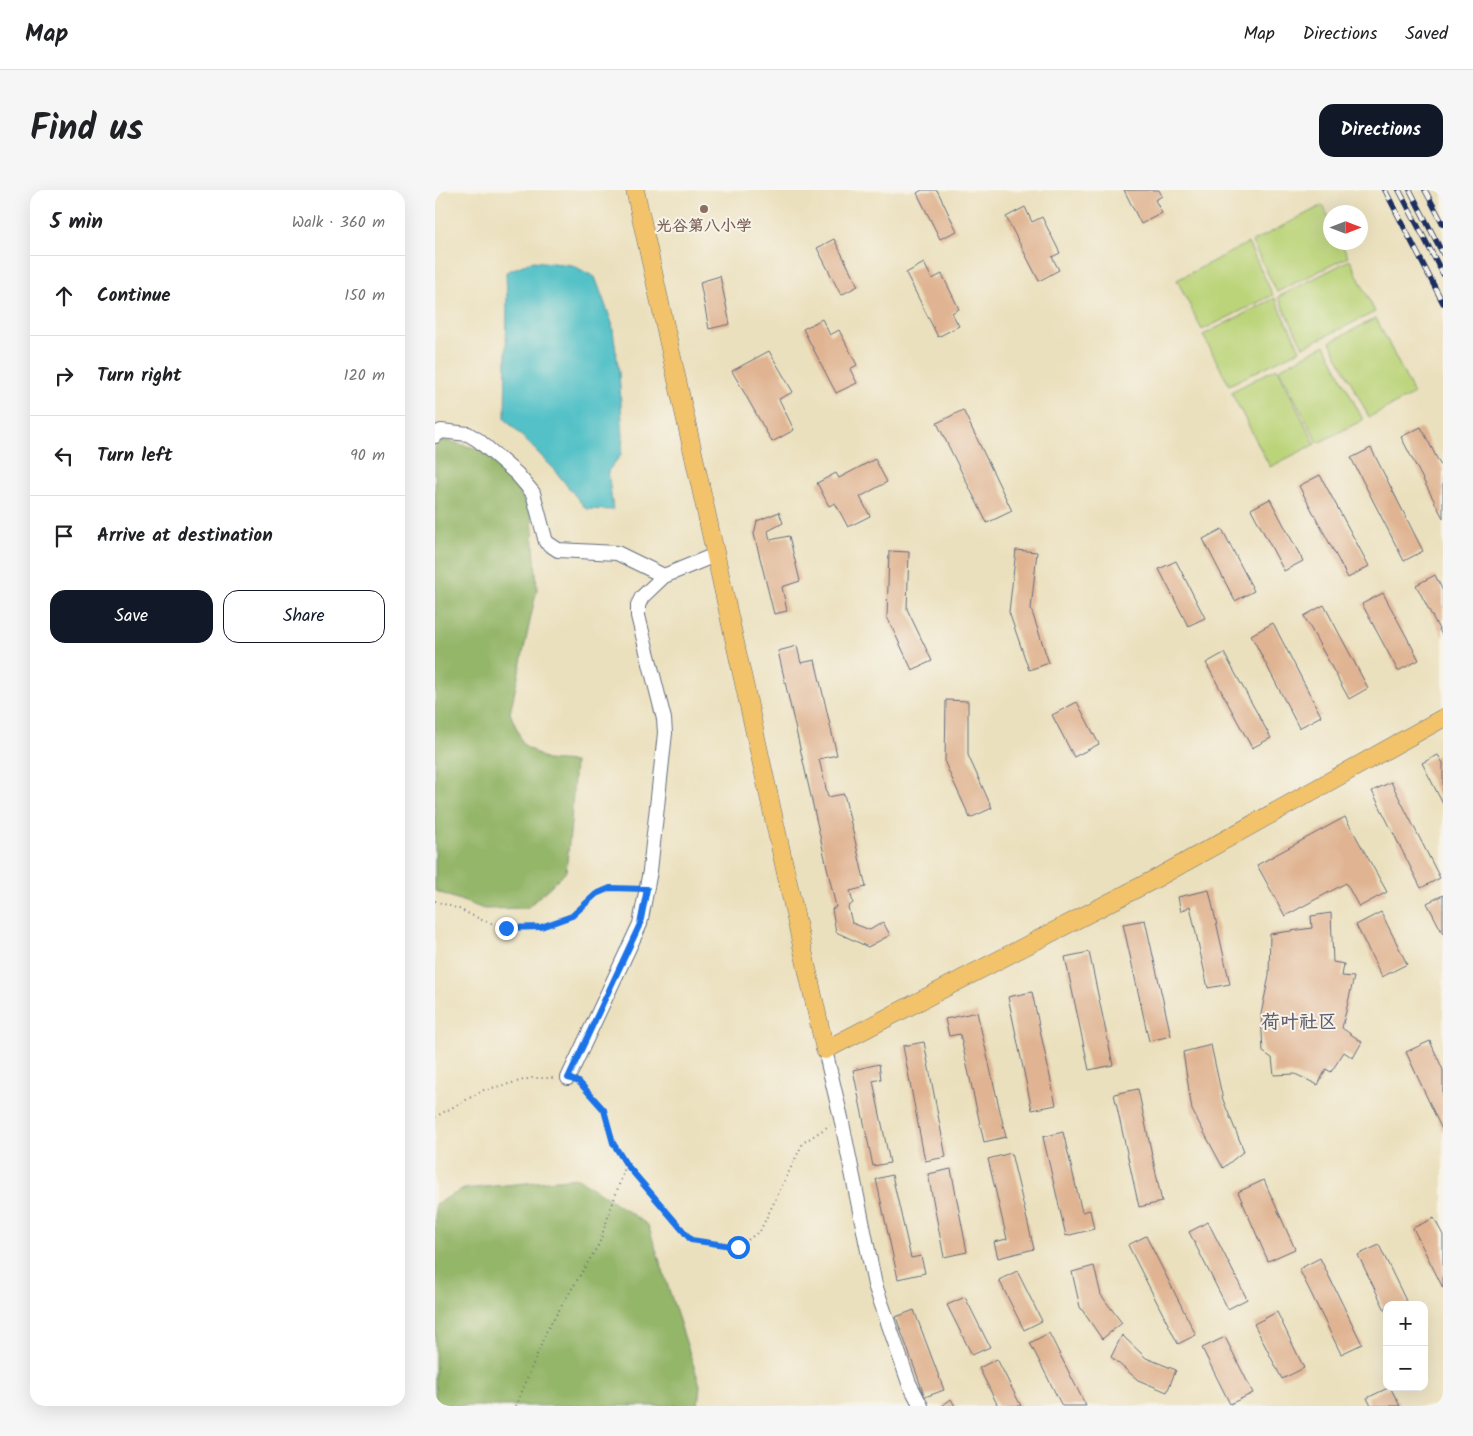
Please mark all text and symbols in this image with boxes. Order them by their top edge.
text: Map [25,15,68,54]
text: Map [1243,20,1275,49]
text: Directions [1303,20,1377,49]
text: Saved [1405,20,1448,49]
text: Find us [30,102,143,158]
button: Directions [1319,104,1443,157]
marker: 光谷第八小学 [698,203,710,215]
north arrow [1323,205,1368,250]
text: 5 min [50,206,103,239]
text: Walk · 360 m [292,210,385,235]
place label: 光谷第八小学 [656,214,752,239]
text: Continue [97,281,170,311]
icon: ahead [50,282,78,310]
text: 150 m [344,283,385,308]
text: Turn right [97,361,182,391]
icon: right [50,362,78,390]
text: 120 m [344,363,385,388]
text: Turn left [97,441,172,471]
icon: left [50,442,78,470]
text: 90 m [350,443,385,468]
text: Arrive at destination [97,521,273,551]
icon: arrive [50,522,78,550]
button: Save [50,590,213,643]
button: Share [223,590,385,643]
route end [495,917,518,940]
district label: 荷叶社区 [1261,1008,1337,1038]
route start [727,1236,750,1259]
map controls [1383,1301,1428,1391]
button: + [1383,1301,1428,1346]
button: − [1383,1346,1428,1391]

